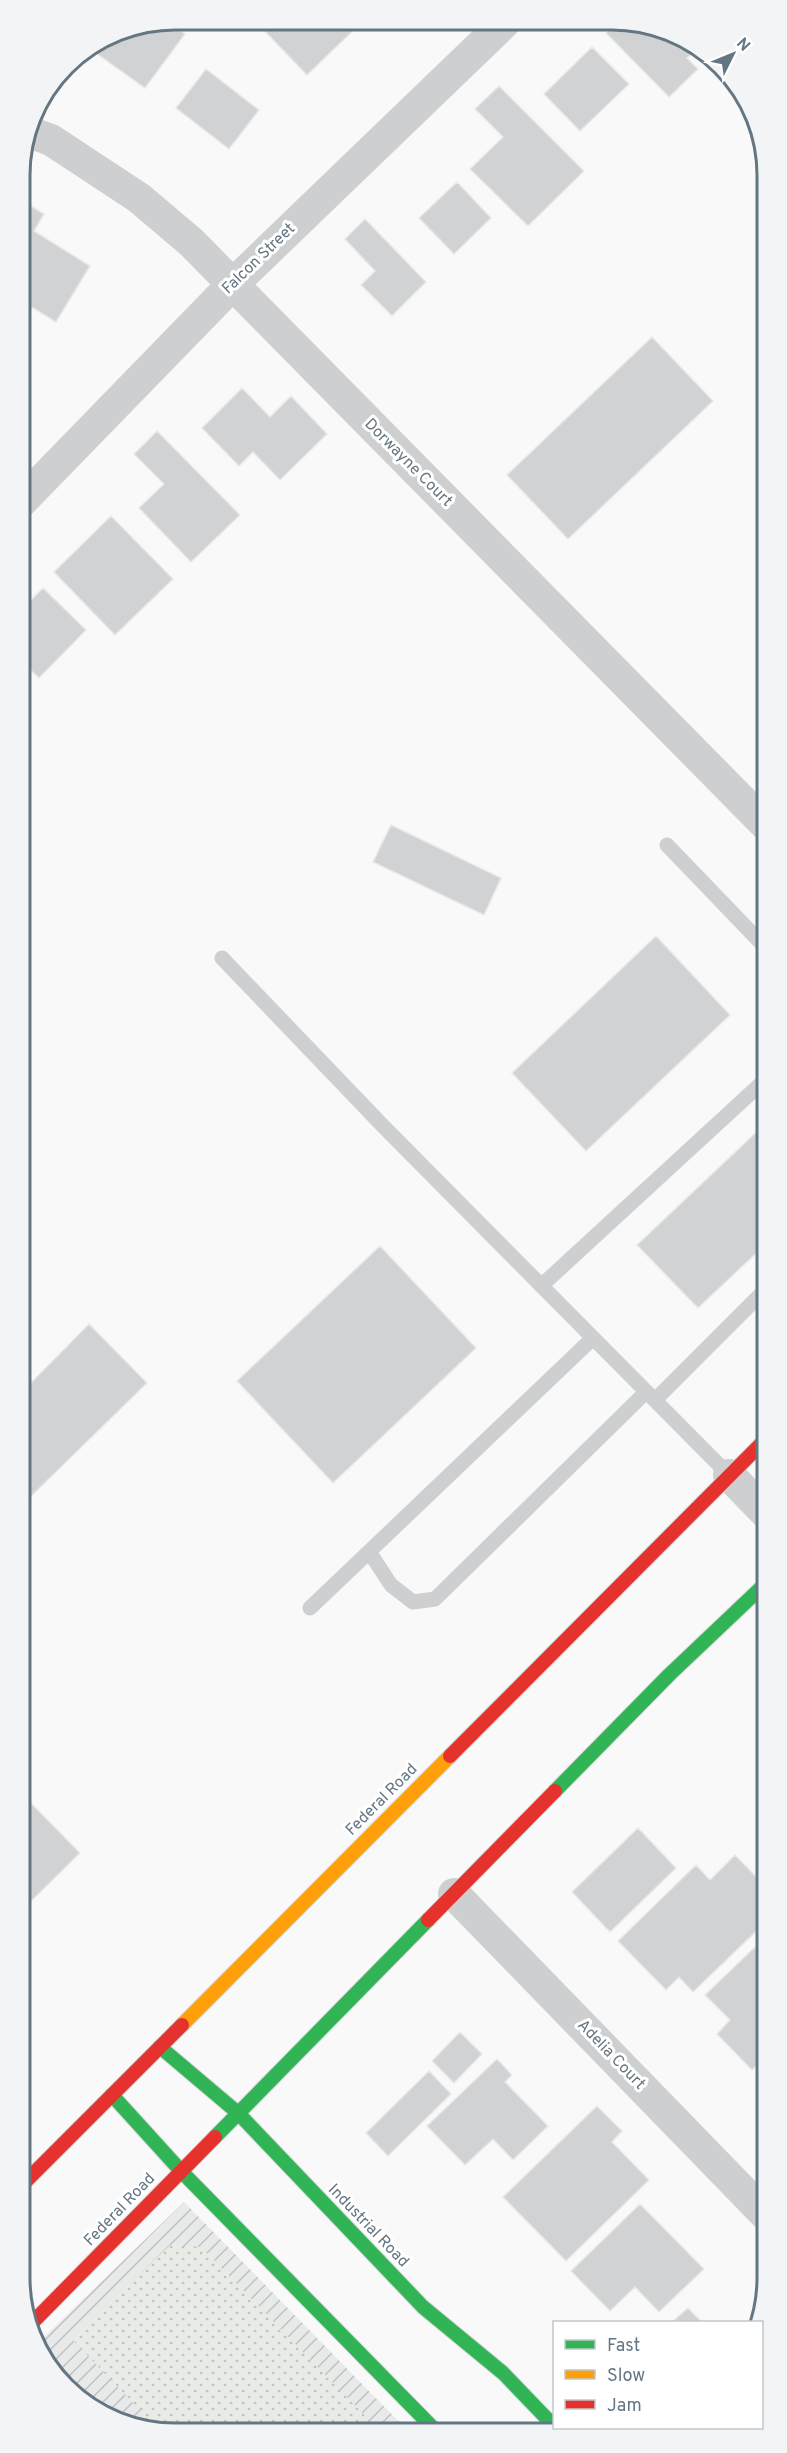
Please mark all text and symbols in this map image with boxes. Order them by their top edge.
north arrow [703,24,763,84]
text: N [731,34,754,56]
street label: Falcon Street [218,219,300,299]
street label: Dorwayne Court [360,415,456,511]
street label: Federal Road [342,1760,422,1840]
street label: Adelia Court [573,2016,649,2094]
street label: Federal Road [80,2169,160,2251]
street label: Industrial Road [323,2180,413,2272]
legend [553,2321,763,2429]
text: Fast [607,2335,640,2358]
text: Slow [607,2365,645,2388]
text: Jam [607,2395,642,2418]

